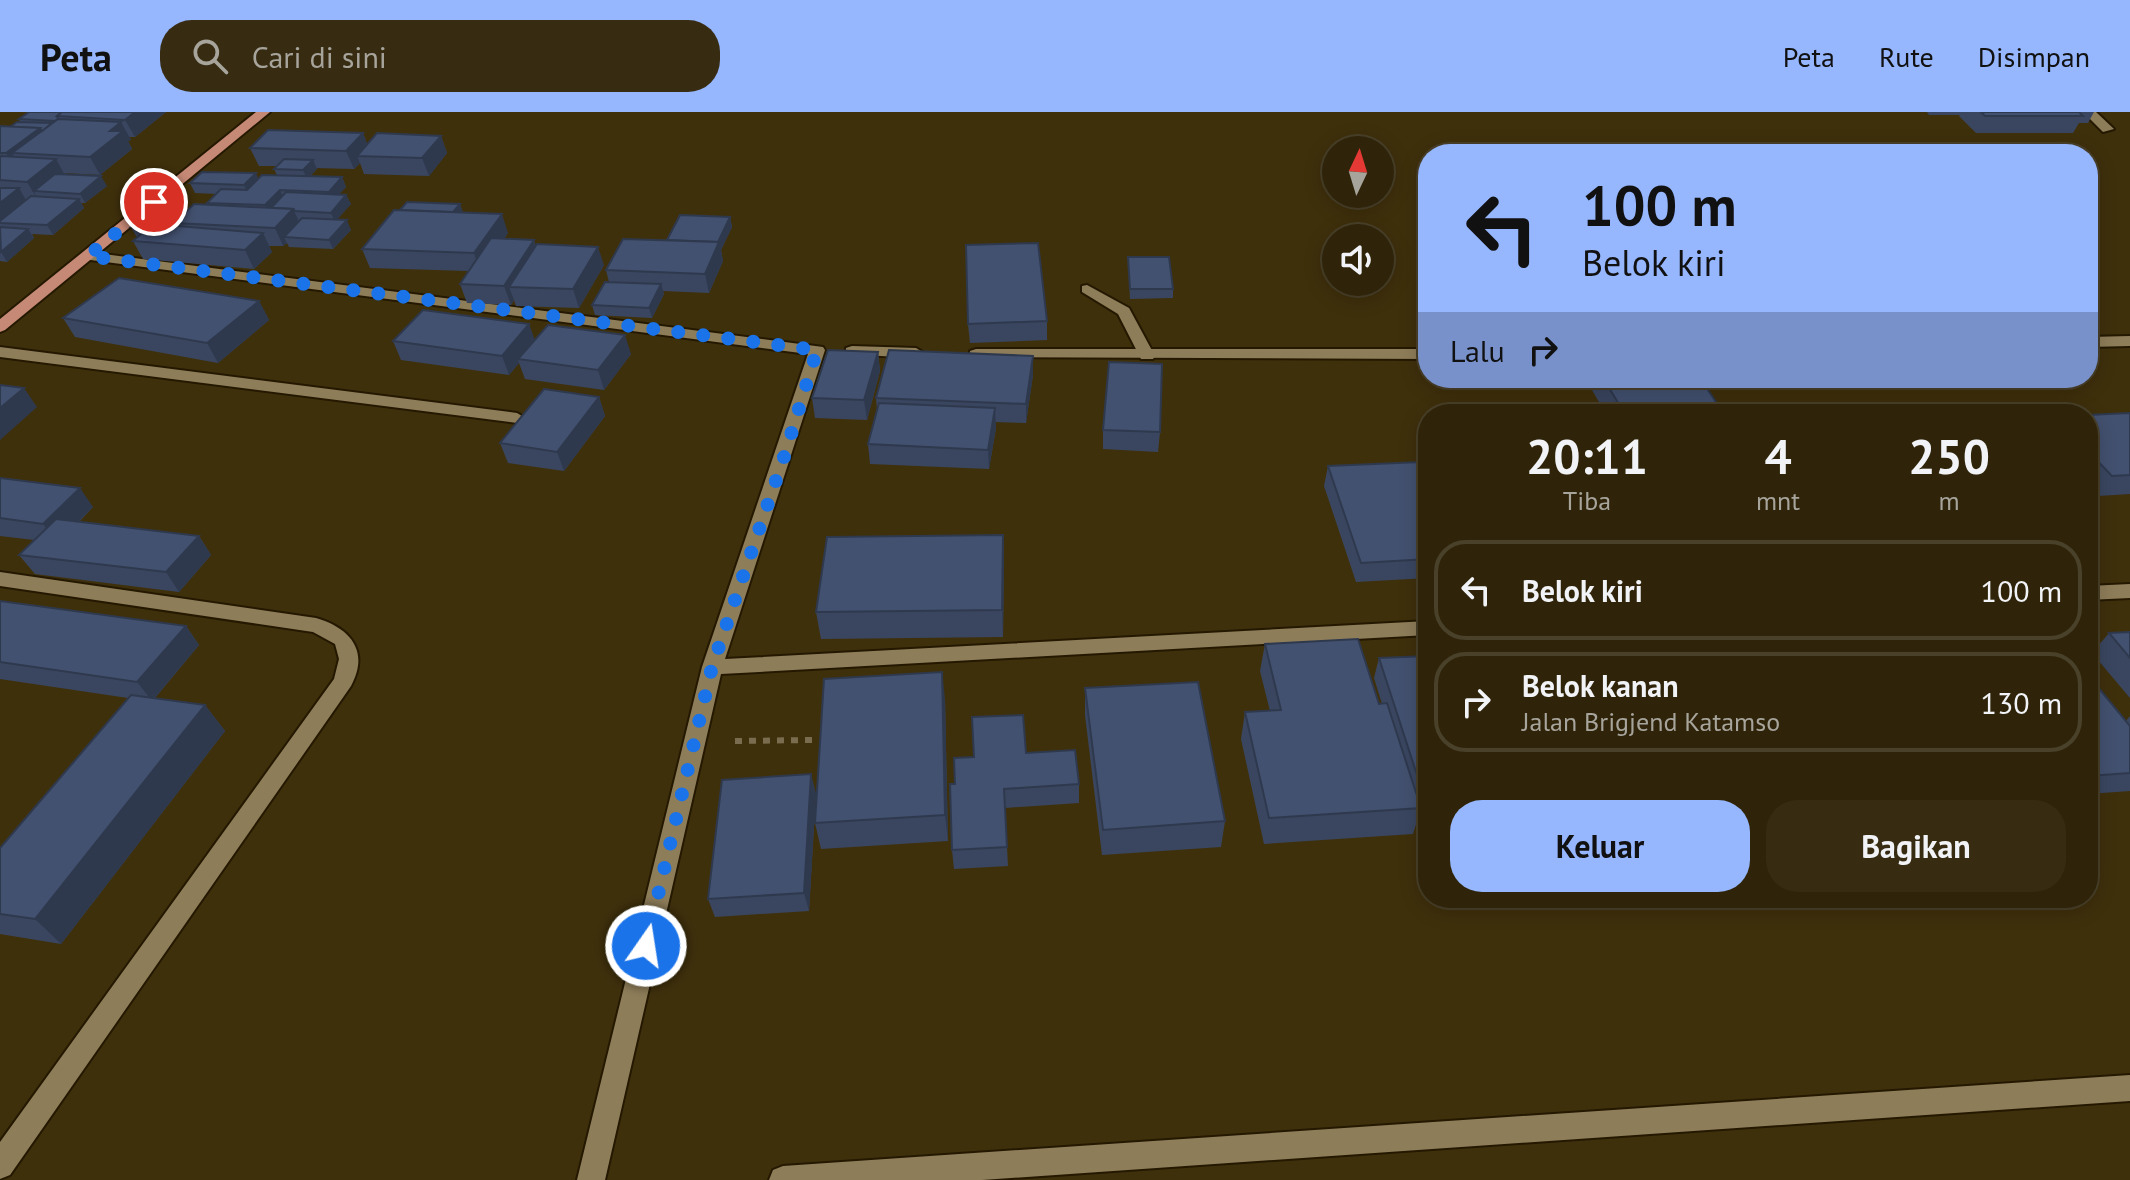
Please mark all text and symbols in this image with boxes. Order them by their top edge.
search box [160,20,720,92]
text: Peta [40,32,112,81]
icon: search [188,34,232,78]
text: Cari di sini [252,37,387,76]
text: Peta [1783,38,1835,75]
text: Rute [1879,38,1934,75]
text: Disimpan [1978,38,2090,75]
north arrow [1322,136,1394,208]
map controls [1322,136,1394,296]
pin [120,168,188,236]
text: 100 m [1582,169,1737,241]
icon: left [1450,176,1554,280]
icon: arrive [132,180,176,224]
button: sound [1322,224,1394,296]
text: Belok kiri [1582,239,1726,286]
icon: right [1521,328,1565,372]
text: Lalu [1450,331,1505,370]
text: 20:11 [1526,425,1648,487]
text: 4 [1764,425,1792,487]
text: 250 [1908,425,1990,487]
text: Tiba [1563,484,1611,517]
text: mnt [1756,484,1800,517]
text: m [1938,484,1960,517]
icon: left [1454,568,1498,612]
text: Belok kiri [1522,571,1643,610]
text: 100 m [1981,571,2062,610]
text: Belok kanan [1522,666,1679,705]
icon: right [1454,680,1498,724]
text: 130 m [1981,683,2062,722]
text: Jalan Brigjend Katamso [1522,705,1780,738]
button: Keluar [1450,800,1750,892]
button: Bagikan [1766,800,2066,892]
position arrow [604,904,688,988]

